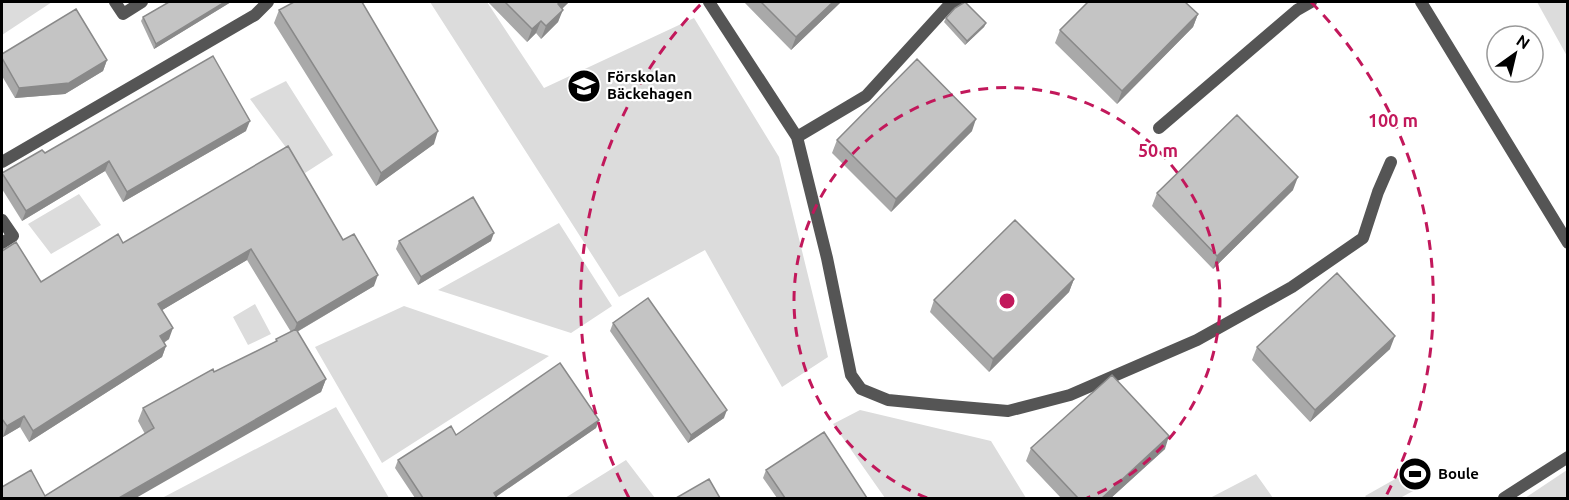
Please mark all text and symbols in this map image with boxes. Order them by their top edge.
north arrow [1485,24,1545,84]
text: N [1513,31,1533,52]
school or university icon: Förskolan Bäckehagen [566,68,602,104]
place label: Förskolan Bäckehagen [607,68,692,102]
text: 100 m [1368,110,1418,130]
text: 50 m [1138,140,1178,160]
centre of rings [997,291,1017,311]
sports icon: Boule [1397,456,1433,492]
place label: Boule [1438,465,1479,482]

